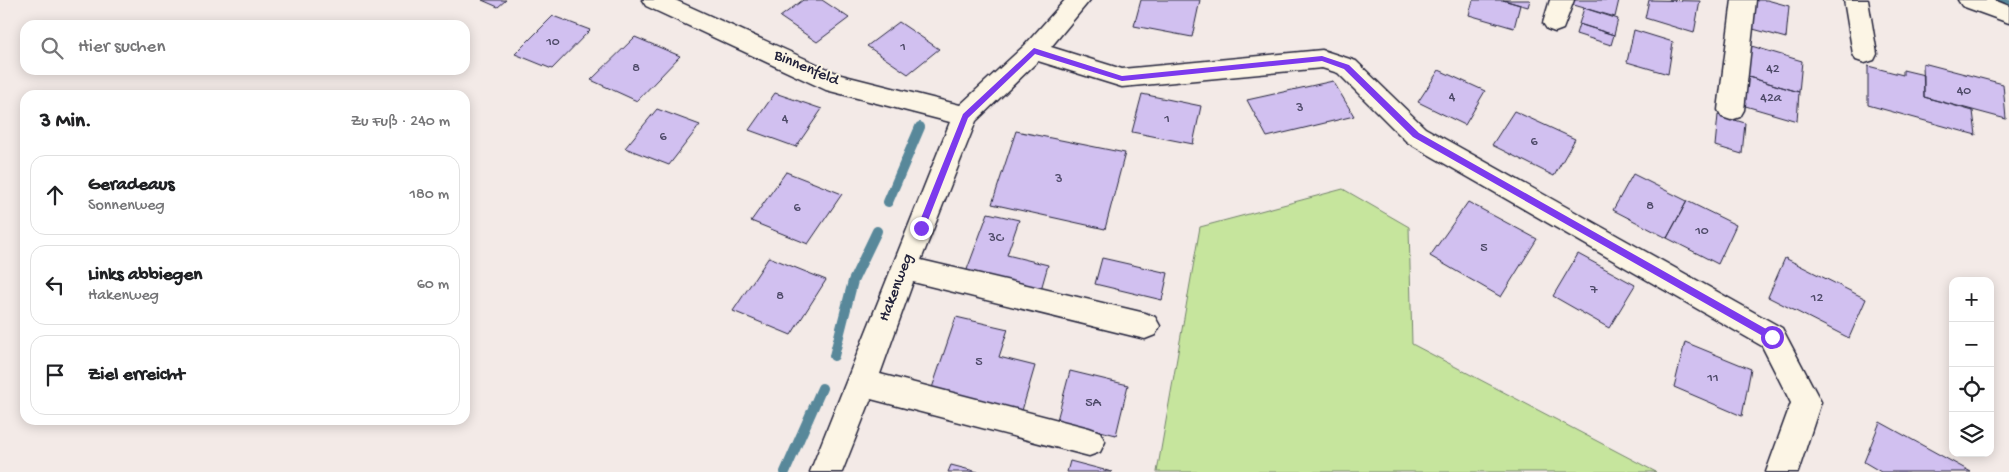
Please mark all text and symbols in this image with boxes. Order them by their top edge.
search box [20,20,470,75]
icon: search [38,34,66,62]
house number: 10 [545,34,560,51]
text: Hier suchen [78,36,165,59]
house number: 1 [899,39,906,56]
street label: Binnenfeld [770,46,843,92]
house number: 8 [632,60,640,77]
house number: 42 [1766,61,1780,78]
house number: 40 [1957,83,1971,100]
house number: 4 [1449,89,1456,106]
house number: 42a [1760,90,1783,107]
house number: 3 [1295,100,1304,117]
text: 3 Min. [40,110,92,135]
house number: 4 [782,111,789,128]
house number: 1 [1163,111,1170,128]
text: Zu Fuß · 240 m [351,113,450,132]
house number: 6 [659,129,667,146]
house number: 6 [1530,134,1538,151]
house number: 3 [1054,171,1063,188]
text: Geradeaus [88,174,174,197]
icon: ahead [41,181,69,209]
text: 180 m [410,186,449,205]
text: Sonnenweg [88,197,165,216]
house number: 8 [1646,198,1654,215]
house number: 6 [793,200,801,217]
route end [910,217,933,240]
house number: 10 [1694,223,1709,240]
house number: 3C [988,230,1005,247]
house number: 5 [1480,240,1488,257]
street label: Hakenweg [875,252,919,324]
text: Links abbiegen [88,264,202,287]
icon: left [41,271,69,299]
text: 60 m [417,276,449,295]
map controls [1949,277,1994,457]
button: + [1949,277,1994,322]
house number: 7 [1589,282,1598,299]
text: Hakenweg [88,287,159,306]
house number: 8 [776,288,784,305]
house number: 12 [1810,290,1823,307]
button: − [1949,322,1994,367]
route start [1761,326,1784,349]
house number: 5 [975,354,983,371]
icon: arrive [41,361,69,389]
text: Ziel erreicht [88,364,185,387]
button: locate [1949,367,1994,412]
house number: 11 [1706,370,1719,387]
house number: 5A [1085,395,1102,412]
button: layers [1949,412,1994,457]

